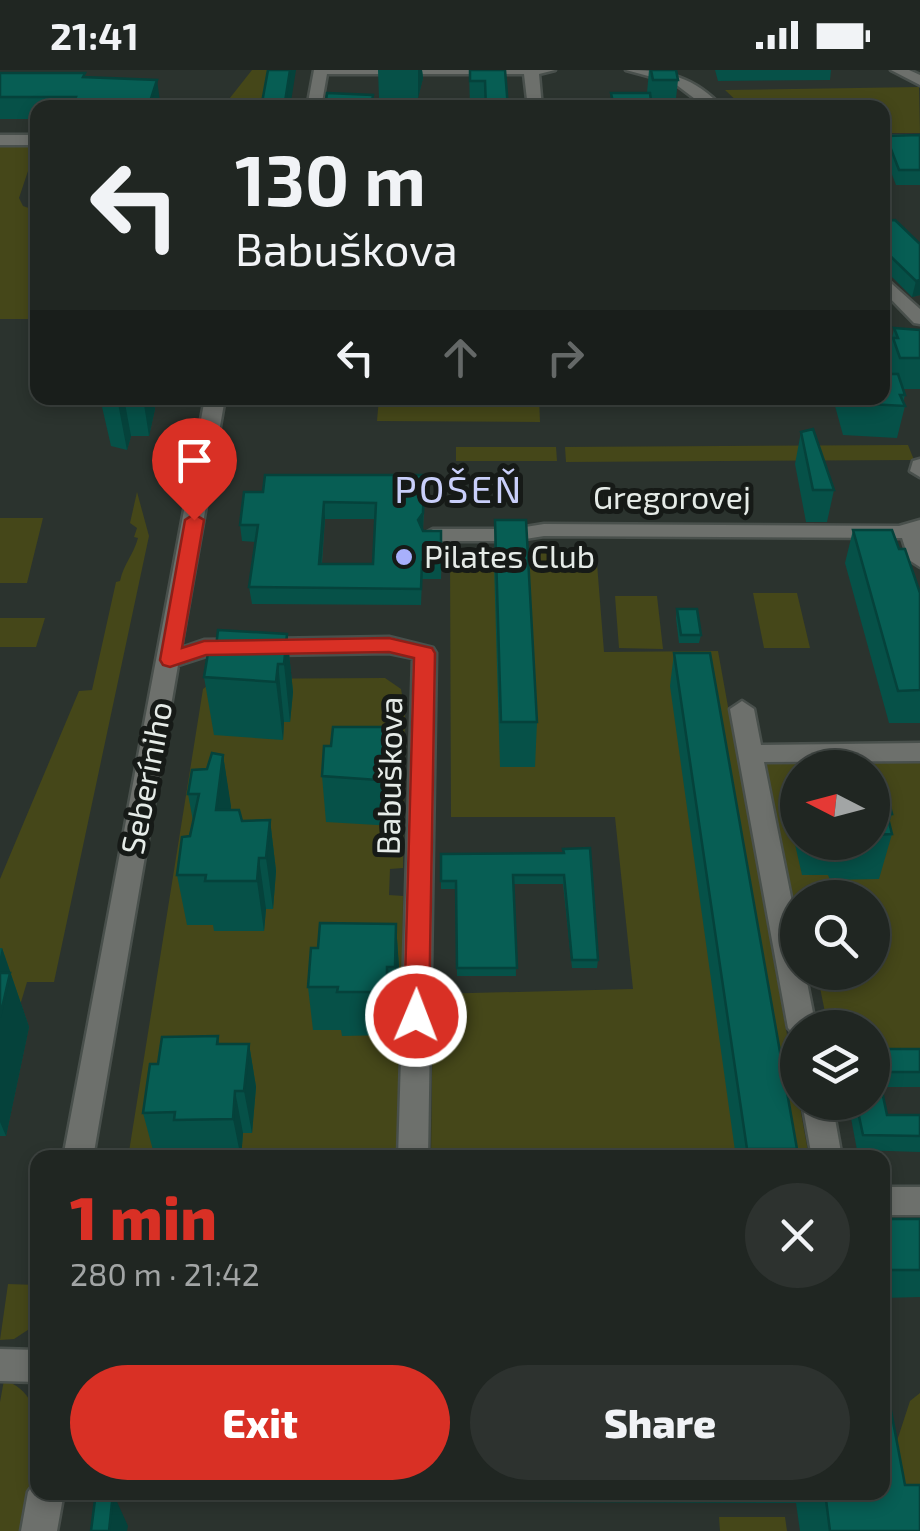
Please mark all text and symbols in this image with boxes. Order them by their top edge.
text: 21:41 [50,12,139,58]
text: 130 m [235,136,426,220]
icon: left [70,140,200,270]
text: Babuškova [235,221,458,275]
icon: left [328,330,383,385]
icon: ahead [433,330,488,385]
icon: right [538,330,593,385]
pin [152,418,237,521]
icon: arrive [167,433,222,488]
district label: POŠEŇ [394,465,524,511]
street label: Gregorovej [593,477,751,516]
place label: Pilates Club [424,536,595,574]
marker: Pilates Club [393,546,415,568]
street label: Babuškova [368,696,408,855]
street label: Seberíniho [112,698,178,857]
north arrow [780,750,890,860]
map controls [780,750,890,1120]
button: search [780,880,890,990]
position arrow [364,964,468,1068]
button: layers [780,1010,890,1120]
text: 1 min [70,1180,217,1252]
button: close [745,1183,850,1288]
text: 280 m · 21:42 [70,1254,260,1292]
button: Exit [70,1365,450,1480]
button: Share [470,1365,850,1480]

